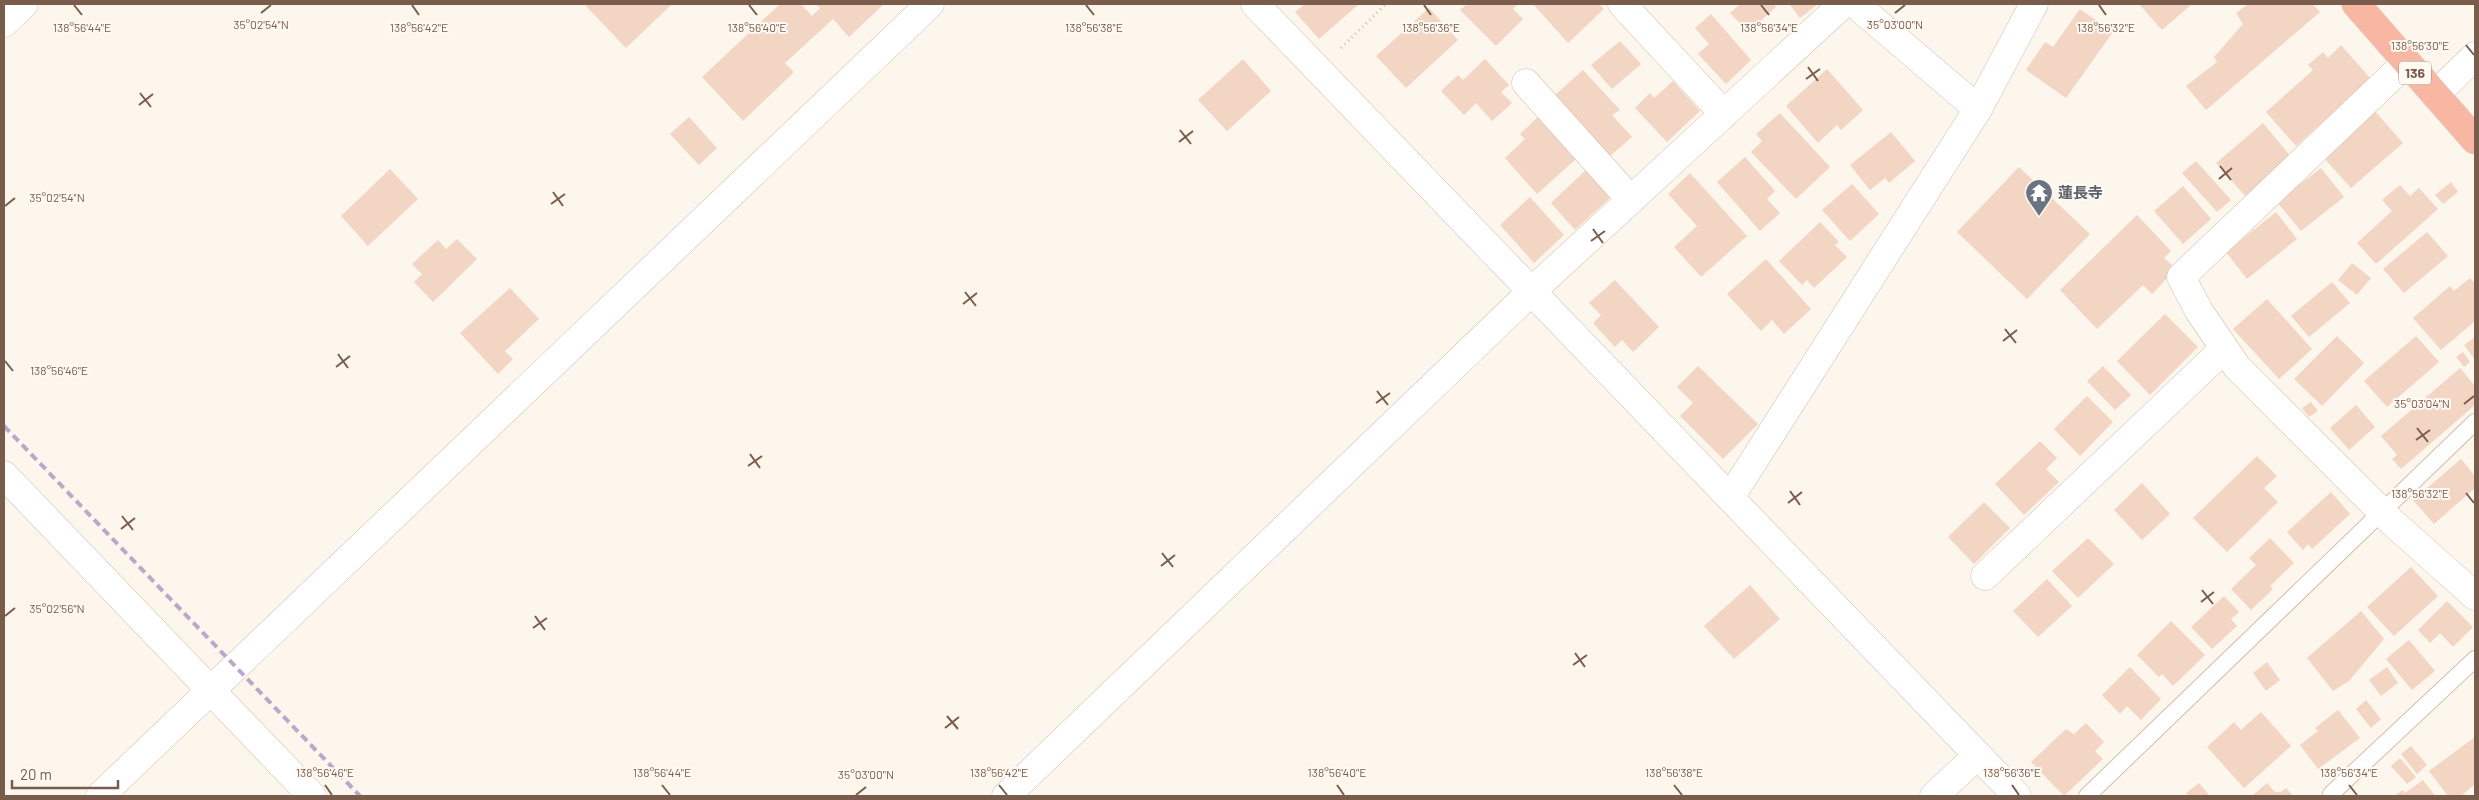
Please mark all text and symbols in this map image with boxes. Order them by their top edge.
text: 35°02'54"N [233,17,289,31]
text: 35°03'00"N [1867,17,1923,31]
text: 138°56'44"E [53,20,111,34]
text: 138°56'42"E [390,20,448,34]
text: 138°56'40"E [728,20,786,34]
text: 138°56'38"E [1065,20,1123,34]
text: 138°56'36"E [1402,20,1460,34]
text: 138°56'34"E [1740,20,1798,34]
text: 138°56'32"E [2077,20,2135,34]
text: 138°56'30"E [2391,38,2449,52]
road number: 136 [2399,62,2431,84]
temple icon: 蓮長寺 [2024,178,2054,217]
place label: 蓮長寺 [2058,183,2103,201]
text: 35°02'54"N [29,190,85,204]
text: 138°56'46"E [30,363,88,377]
text: 35°03'04"N [2394,396,2450,410]
text: 138°56'32"E [2391,486,2449,500]
text: 35°02'56"N [29,601,85,615]
scale bar [12,758,119,790]
text: 20 m [20,765,52,783]
text: 138°56'46"E [296,765,354,779]
text: 138°56'44"E [633,765,691,779]
text: 138°56'42"E [970,765,1028,779]
text: 138°56'40"E [1308,765,1366,779]
text: 138°56'38"E [1645,765,1703,779]
text: 138°56'36"E [1983,765,2041,779]
text: 138°56'34"E [2320,765,2378,779]
text: 35°03'00"N [838,767,894,781]

